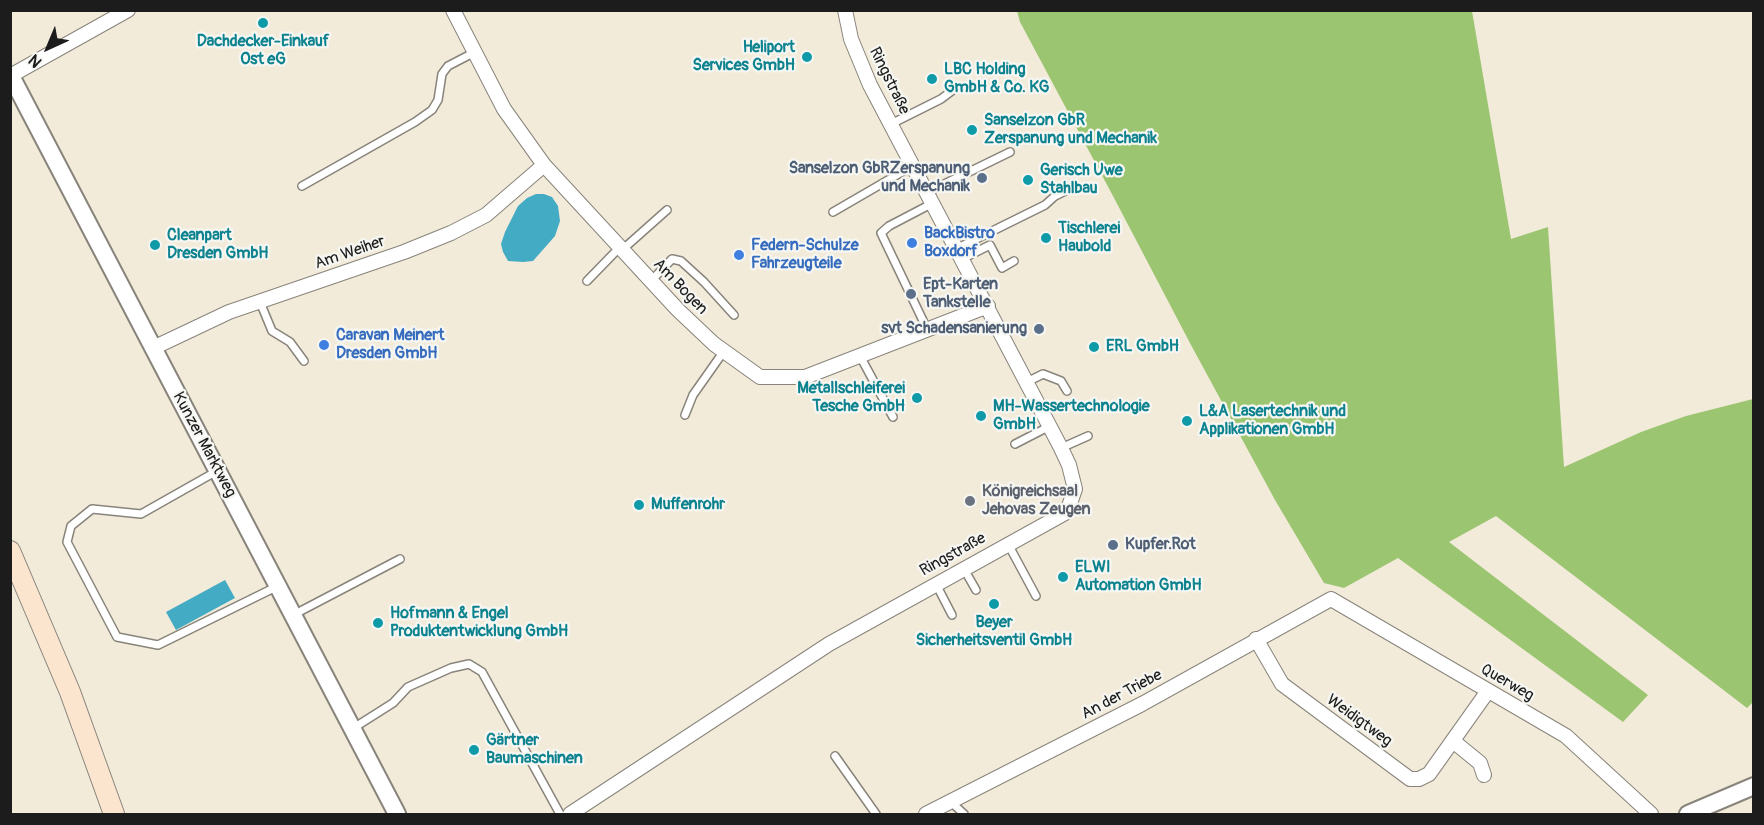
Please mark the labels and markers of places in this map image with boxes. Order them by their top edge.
marker: Dachdecker-Einkauf Ost eG [256,16,270,30]
place label: Dachdecker-Einkauf Ost eG [197,32,329,70]
place label: Heliport Services GmbH [693,38,795,76]
marker: Heliport Services GmbH [800,50,814,64]
place label: LBC Holding GmbH & Co. KG [944,60,1049,98]
marker: LBC Holding GmbH & Co. KG [925,72,939,86]
place label: Sanselzon GbR Zerspanung und Mechanik [984,111,1157,149]
marker: Sanselzon GbR Zerspanung und Mechanik [965,123,979,137]
place label: Sanselzon GbRZerspanung und Mechanik [789,159,970,197]
place label: Gerisch Uwe Stahlbau [1040,161,1123,199]
marker: Sanselzon GbRZerspanung und Mechanik [975,171,989,185]
marker: Gerisch Uwe Stahlbau [1021,173,1035,187]
place label: Tischlerei Haubold [1058,219,1120,257]
place label: BackBistro Boxdorf [924,224,995,262]
place label: Cleanpart Dresden GmbH [167,226,268,264]
marker: Tischlerei Haubold [1039,231,1053,245]
place label: Federn-Schulze Fahrzeugteile [751,236,859,274]
marker: BackBistro Boxdorf [905,236,919,250]
marker: Cleanpart Dresden GmbH [148,238,162,252]
marker: Federn-Schulze Fahrzeugteile [732,248,746,262]
place label: Ept-Karten Tankstelle [923,275,998,313]
marker: Ept-Karten Tankstelle [904,287,918,301]
place label: svt Schadensanierung [881,319,1027,339]
marker: svt Schadensanierung [1032,322,1046,336]
place label: Caravan Meinert Dresden GmbH [336,326,444,364]
place label: ERL GmbH [1106,337,1179,357]
marker: Caravan Meinert Dresden GmbH [317,338,331,352]
marker: ERL GmbH [1087,340,1101,354]
place label: Metallschleiferei Tesche GmbH [797,379,905,417]
marker: Metallschleiferei Tesche GmbH [910,391,924,405]
place label: MH-Wassertechnologie GmbH [993,397,1150,435]
place label: L&A Lasertechnik und Applikationen GmbH [1199,402,1346,440]
marker: MH-Wassertechnologie GmbH [974,409,988,423]
marker: L&A Lasertechnik und Applikationen GmbH [1180,414,1194,428]
place label: Königreichsaal Jehovas Zeugen [982,482,1090,520]
marker: Königreichsaal Jehovas Zeugen [963,494,977,508]
place label: Muffenrohr [651,495,725,515]
marker: Muffenrohr [632,498,646,512]
place label: Kupfer.Rot [1125,535,1196,555]
marker: Kupfer.Rot [1106,538,1120,552]
place label: ELWI Automation GmbH [1075,558,1202,596]
marker: ELWI Automation GmbH [1056,570,1070,584]
marker: Beyer Sicherheitsventil GmbH [987,597,1001,611]
place label: Hofmann & Engel Produktentwicklung GmbH [390,604,568,642]
place label: Beyer Sicherheitsventil GmbH [916,613,1072,651]
marker: Hofmann & Engel Produktentwicklung GmbH [371,616,385,630]
place label: Gärtner Baumaschinen [486,731,583,769]
marker: Gärtner Baumaschinen [467,743,481,757]

